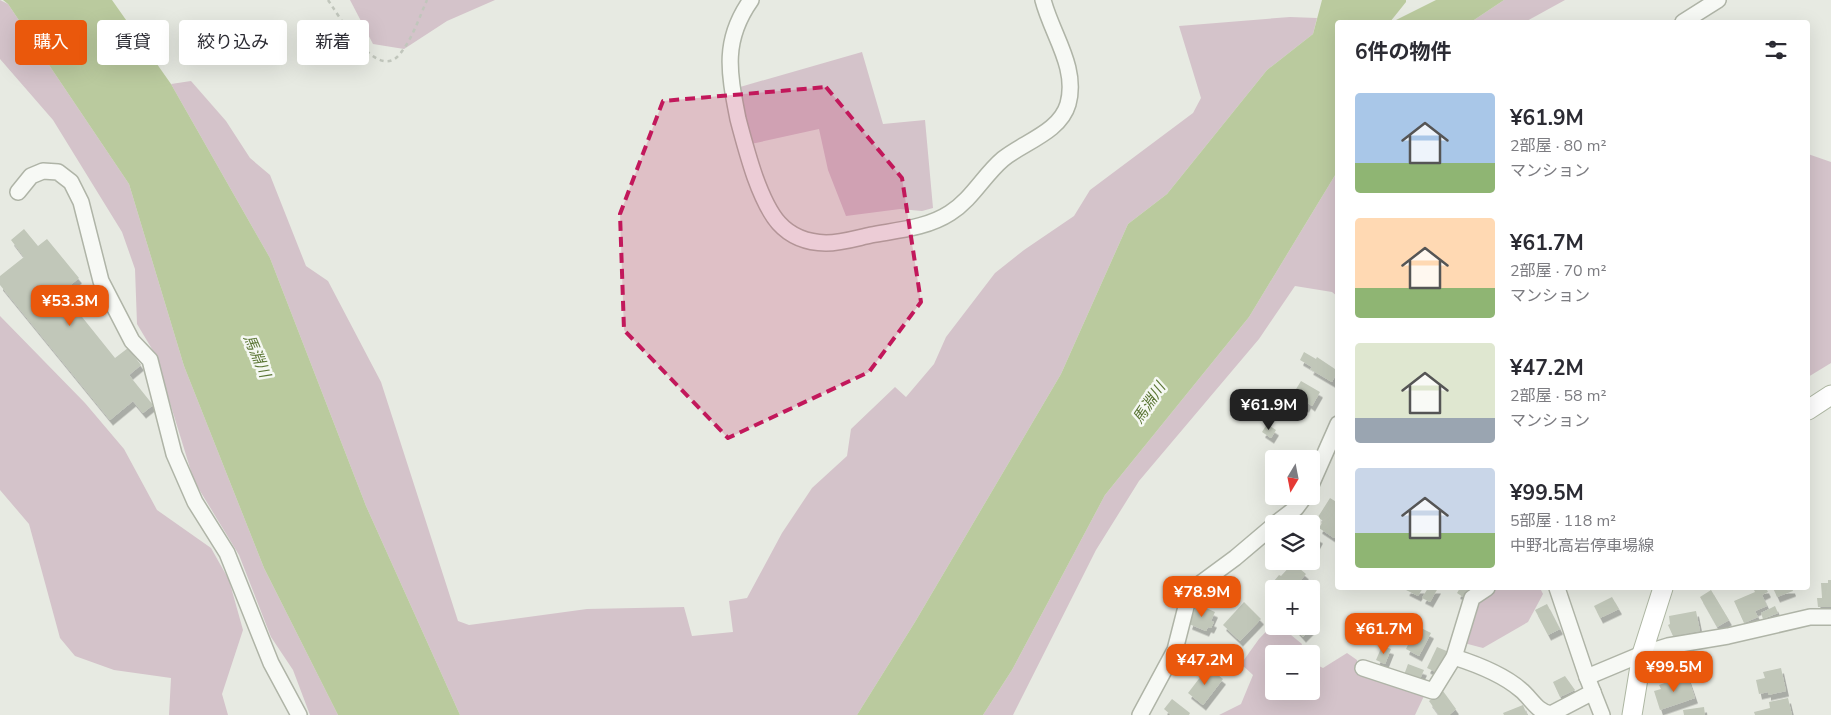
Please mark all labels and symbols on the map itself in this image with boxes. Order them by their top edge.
pin: ¥53.3M [29,284,111,327]
water label: 馬淵川 [239,331,276,382]
water label: 馬淵川 [1128,377,1171,427]
pin: ¥61.9M [1228,388,1310,431]
north arrow [1265,450,1320,505]
pin: ¥78.9M [1161,576,1243,618]
pin: ¥61.7M [1343,612,1425,655]
pin: ¥47.2M [1164,644,1246,686]
pin: ¥99.5M [1633,650,1715,693]

